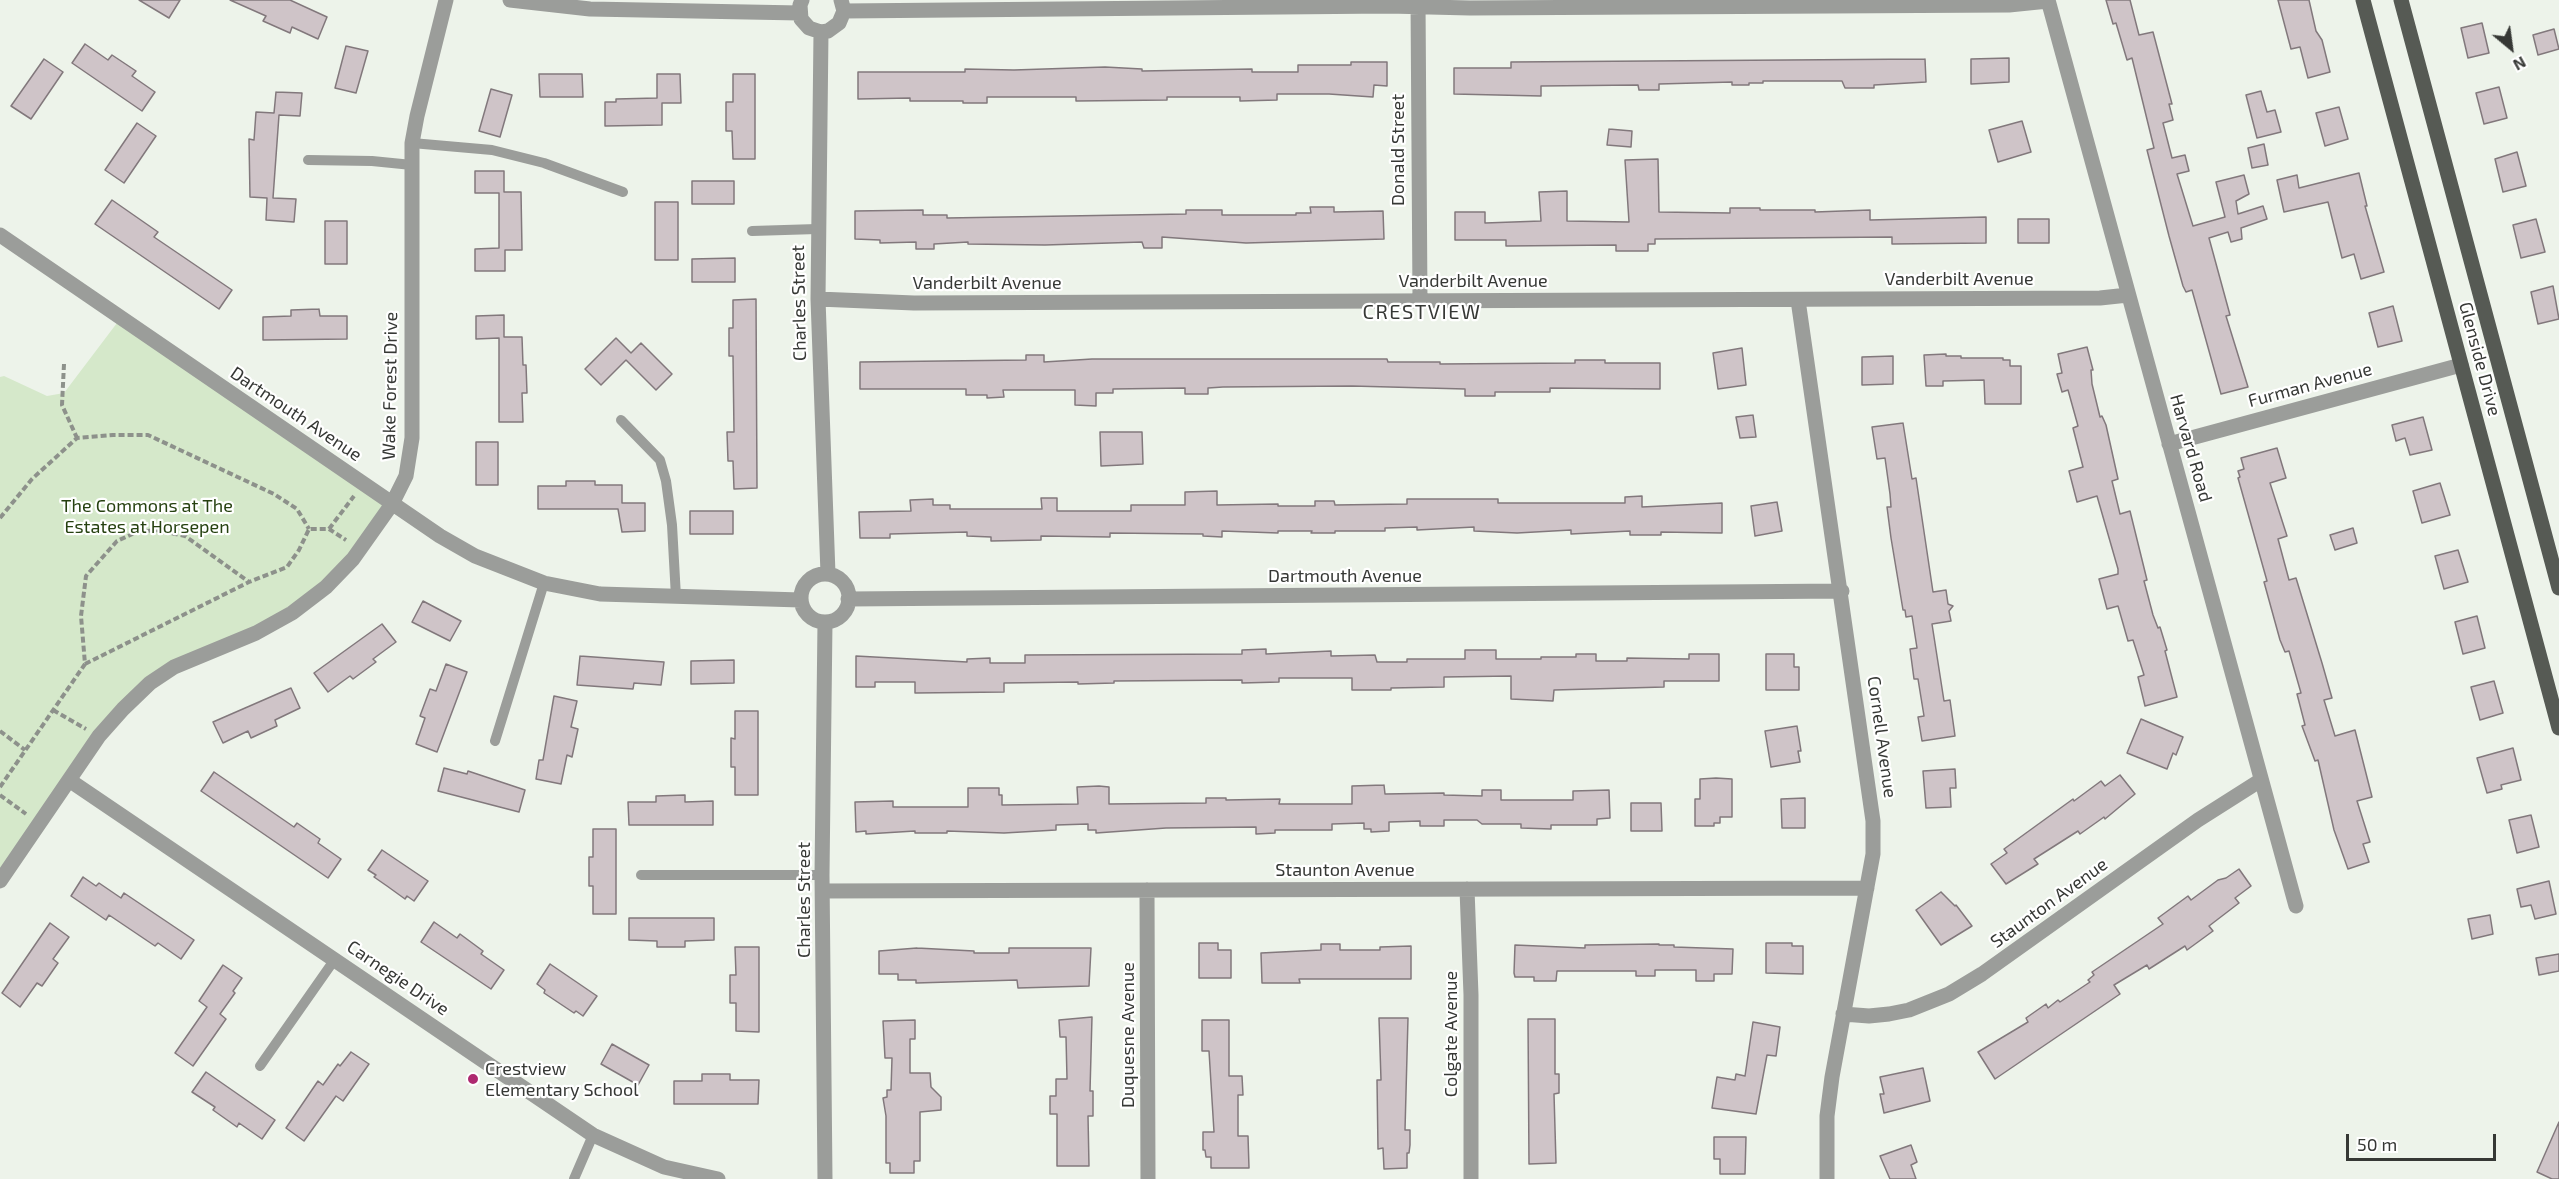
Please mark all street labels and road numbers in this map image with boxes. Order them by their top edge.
street label: Donald Street [1387,94,1409,206]
street label: Charles Street [787,245,811,361]
street label: Vanderbilt Avenue [1884,268,2034,290]
street label: Vanderbilt Avenue [1398,270,1548,292]
street label: Vanderbilt Avenue [912,272,1062,294]
street label: Glenside Drive [2454,300,2506,418]
street label: Wake Forest Drive [378,312,402,460]
street label: Furman Avenue [2246,358,2374,412]
street label: Dartmouth Avenue [226,362,366,466]
street label: Harvard Road [2165,392,2217,504]
street label: Dartmouth Avenue [1268,565,1422,587]
street label: Cornell Avenue [1863,675,1901,799]
street label: Charles Street [793,842,815,958]
street label: Staunton Avenue [1986,853,2112,953]
street label: Staunton Avenue [1275,859,1415,881]
street label: Carnegie Drive [343,936,453,1020]
street label: Duquesne Avenue [1117,962,1139,1108]
street label: Colgate Avenue [1440,971,1462,1097]

